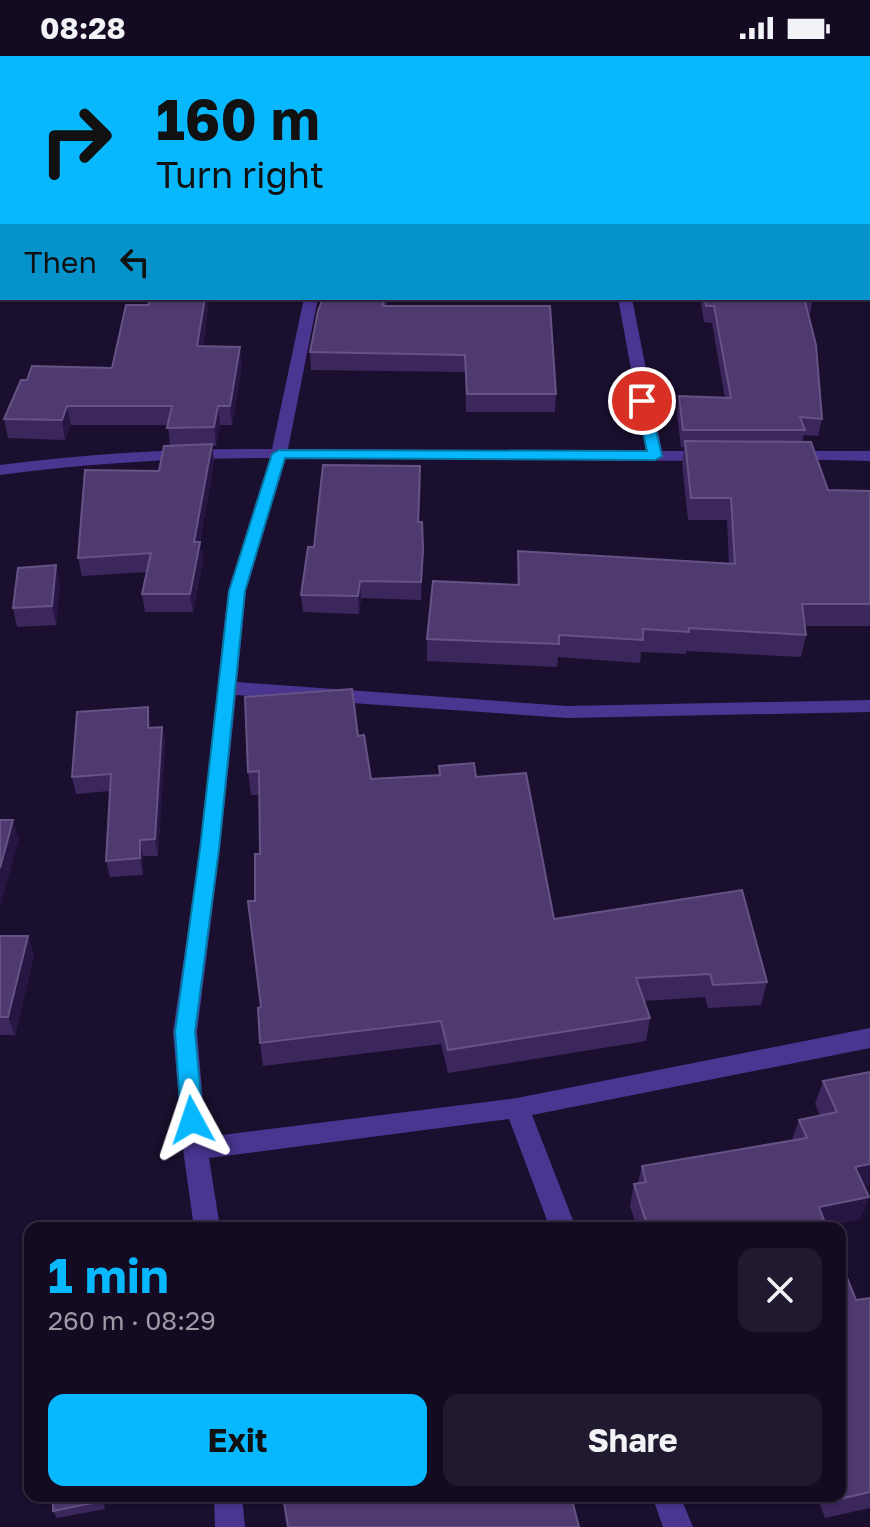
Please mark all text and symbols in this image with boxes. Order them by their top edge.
text: 08:28 [40,10,126,46]
text: 160 m [156,85,320,152]
icon: right [24,88,128,192]
text: Turn right [156,153,324,196]
icon: left [113,240,157,284]
text: Then [24,244,97,280]
pin [608,367,676,435]
icon: arrive [620,379,664,423]
position arrow [150,1078,234,1162]
text: 1 min [48,1246,169,1304]
button: close [738,1248,822,1332]
text: 260 m · 08:29 [48,1305,216,1336]
button: Exit [48,1394,427,1486]
button: Share [443,1394,822,1486]

